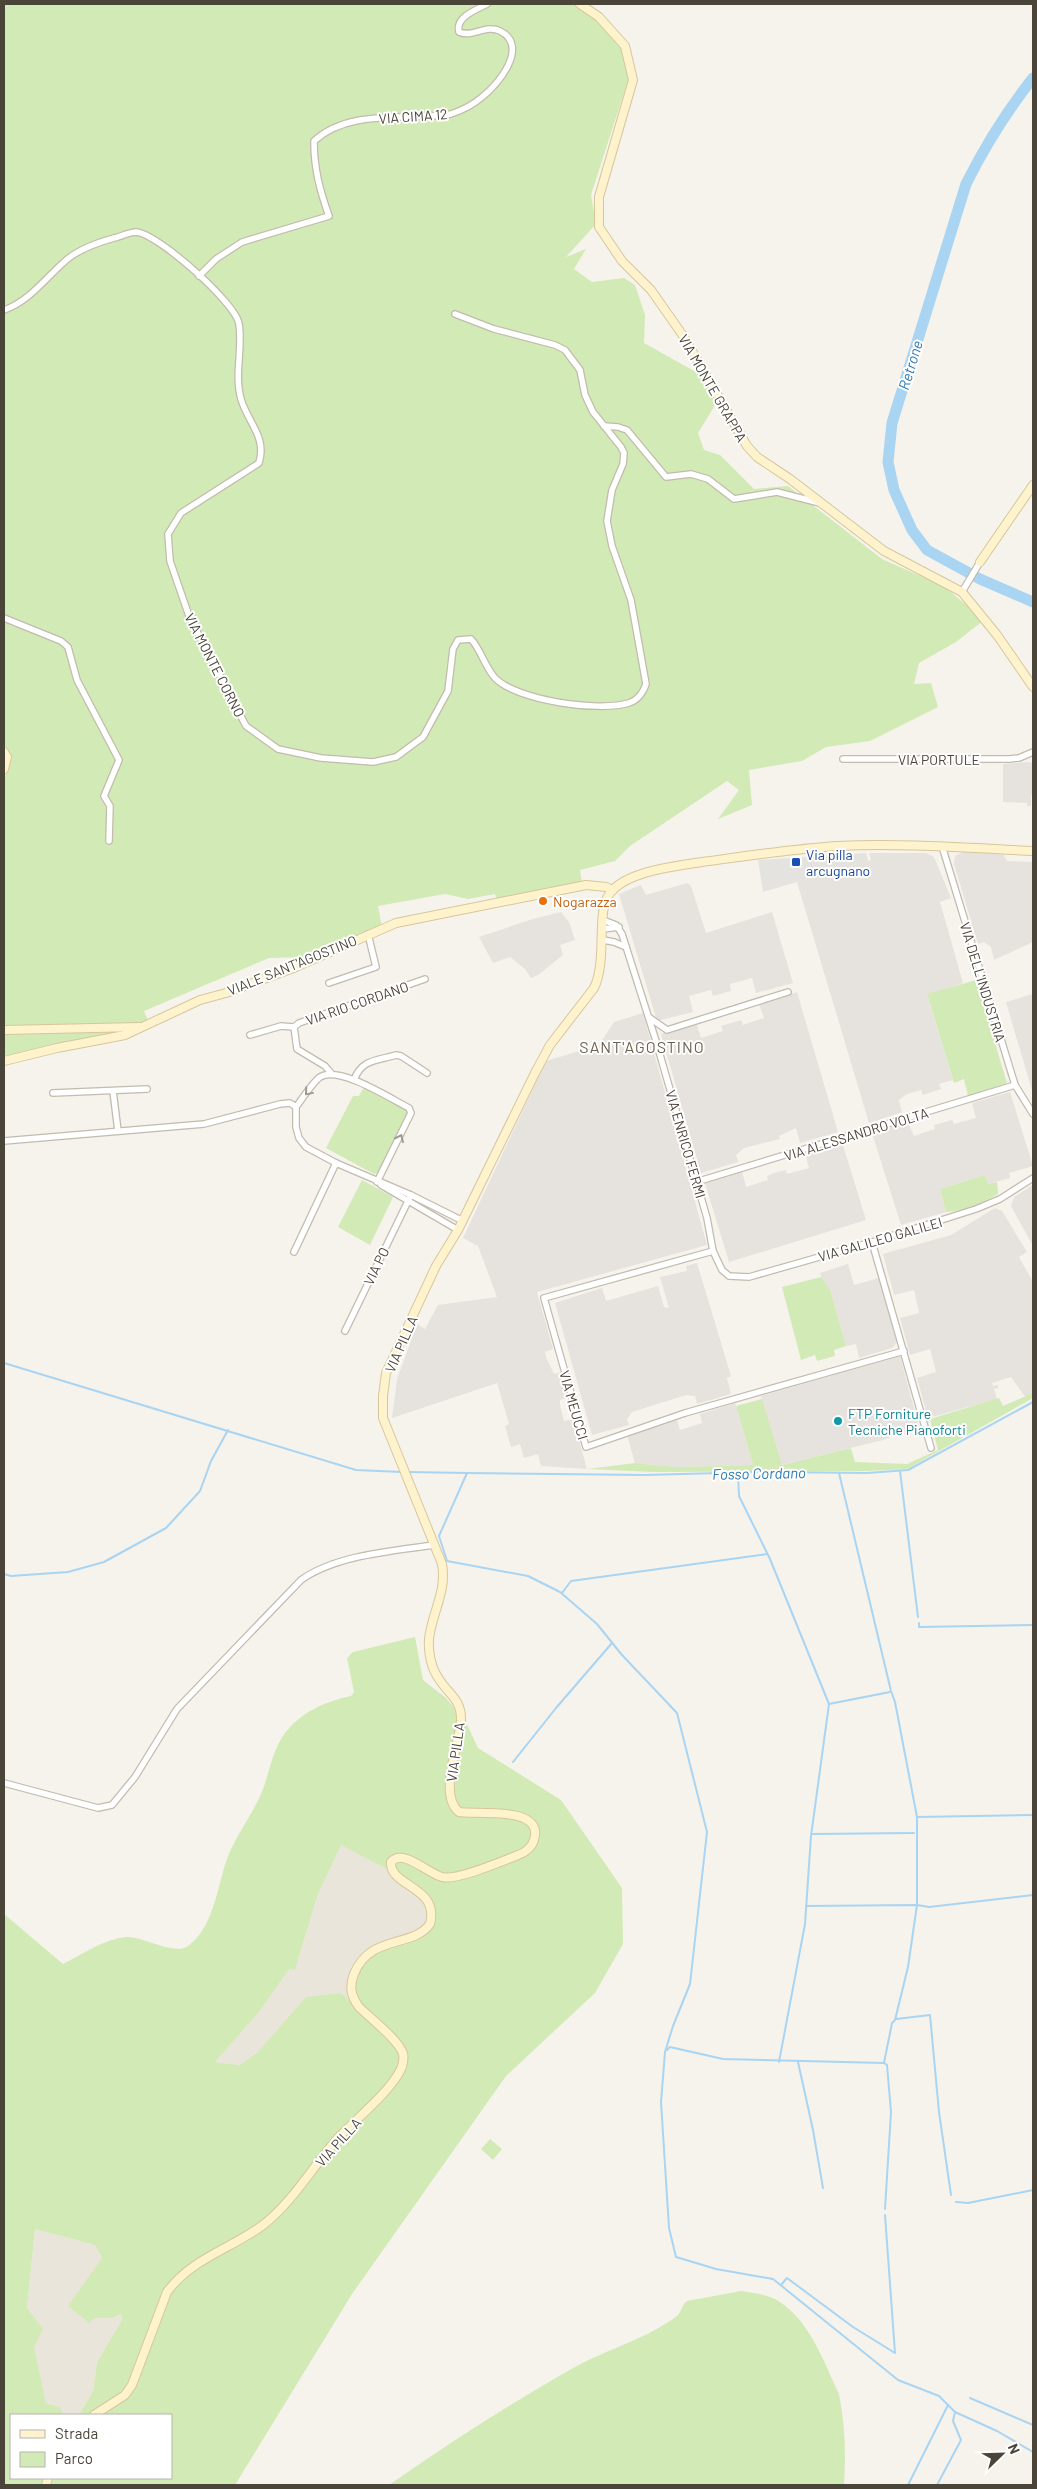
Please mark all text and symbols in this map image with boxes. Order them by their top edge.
street label: VIA CIMA 12 [378,105,448,127]
street label: VIA MONTE GRAPPA [675,331,751,445]
water label: Retrone [894,338,926,392]
street label: VIA MONTE CORNO [181,610,249,720]
street label: VIA PORTULE [898,751,980,768]
place label: Via pilla arcugnano [806,846,870,879]
marker: Via pilla arcugnano [790,856,802,868]
place label: Nogarazza [553,893,617,910]
marker: Nogarazza [537,895,549,907]
street label: VIA DELL'INDUSTRIA [957,920,1009,1045]
street label: VIALE SANT'AGOSTINO [225,931,359,999]
street label: VIA RIO CORDANO [303,977,411,1029]
district label: SANT'AGOSTINO [579,1037,705,1056]
one-way arrow [306,1086,314,1095]
street label: VIA ENRICO FERMI [662,1088,710,1200]
street label: VIA ALESSANDRO VOLTA [782,1104,931,1164]
one-way arrow [393,1134,404,1143]
street label: VIA GALILEO GALILEI [816,1213,944,1265]
street label: VIA PO [360,1244,392,1288]
street label: VIA PILLA [381,1313,421,1375]
street label: VIA MEUCCI [556,1368,592,1442]
place label: FTP Forniture Tecniche Pianoforti [848,1405,966,1438]
marker: FTP Forniture Tecniche Pianoforti [832,1415,844,1427]
water label: Fosso Cordano [712,1463,806,1483]
street label: VIA PILLA [442,1721,468,1783]
street label: VIA PILLA [312,2114,365,2170]
legend [10,2414,172,2479]
text: Strada [55,2424,98,2442]
north arrow [977,2429,1027,2479]
text: N [1005,2441,1024,2456]
text: Parco [55,2449,93,2467]

